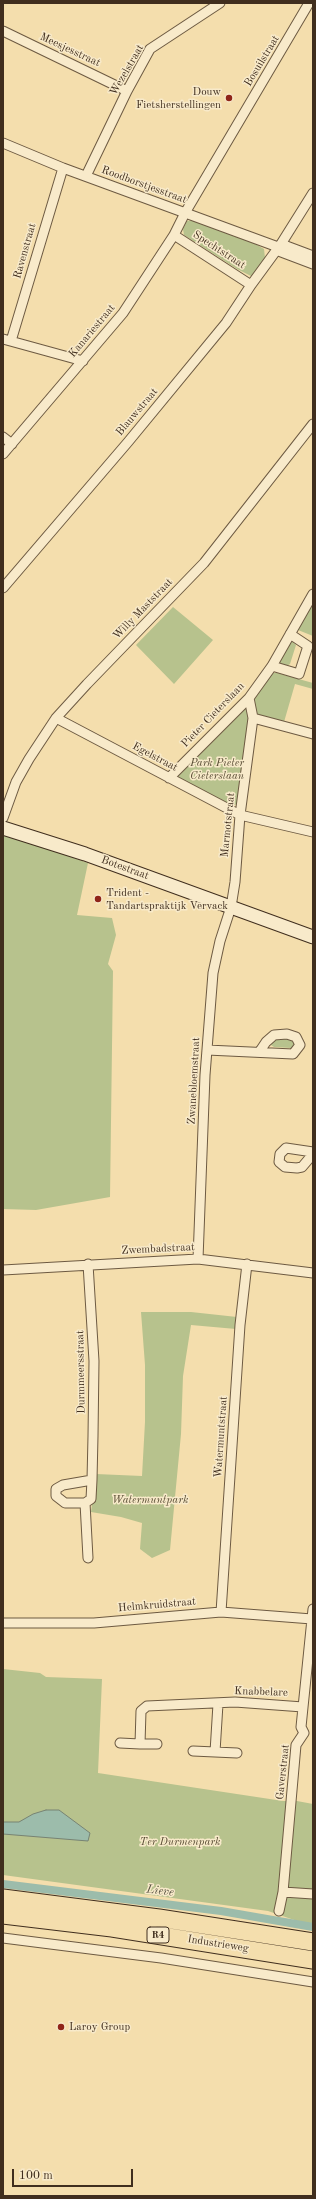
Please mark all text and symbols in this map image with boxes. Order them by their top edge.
street label: Meesjesstraat [38,30,102,70]
street label: Bosuilstraat [242,33,282,89]
street label: Wezelstraat [107,42,147,98]
place label: Douw Fietsherstellingen [136,85,221,111]
marker: Douw Fietsherstellingen [224,93,234,103]
street label: Roodborstjesstraat [99,163,189,207]
street label: Ravenstraat [11,222,39,280]
street label: Spechtstraat [190,228,248,272]
street label: Kanariestraat [66,302,118,360]
street label: Blauwstraat [113,385,161,439]
street label: Willy Maststraat [110,576,176,642]
street label: Pieter Cieterslaan [179,680,247,750]
street label: Egelstraat [130,740,180,774]
park label: Park Pieter Cieterslaan [190,756,244,782]
street label: Marmotstraat [218,792,238,858]
street label: Botestraat [99,853,151,883]
place label: Trident - Tandartspraktijk Vervack [106,886,228,912]
marker: Trident - Tandartspraktijk Vervack [93,894,103,904]
street label: Zwanebloemstraat [185,1037,203,1125]
street label: Zwembadstraat [121,1240,195,1258]
street label: Durmmeersstraat [74,1330,88,1414]
street label: Watermuntstraat [212,1396,230,1478]
park label: Watermuntpark [112,1493,188,1507]
street label: Helmkruidstraat [118,1595,196,1615]
street label: Knabbelare [234,1684,288,1700]
street label: Gaverstraat [274,1744,292,1800]
park label: Ter Durmenpark [140,1835,220,1849]
water label: Lieve [145,1882,175,1900]
road number: R4 [147,1927,169,1943]
street label: Industrieweg [186,1933,250,1955]
place label: Laroy Group [69,2020,130,2034]
marker: Laroy Group [56,2022,66,2032]
scale bar [14,2161,135,2187]
text: 100 m [19,2170,53,2182]

